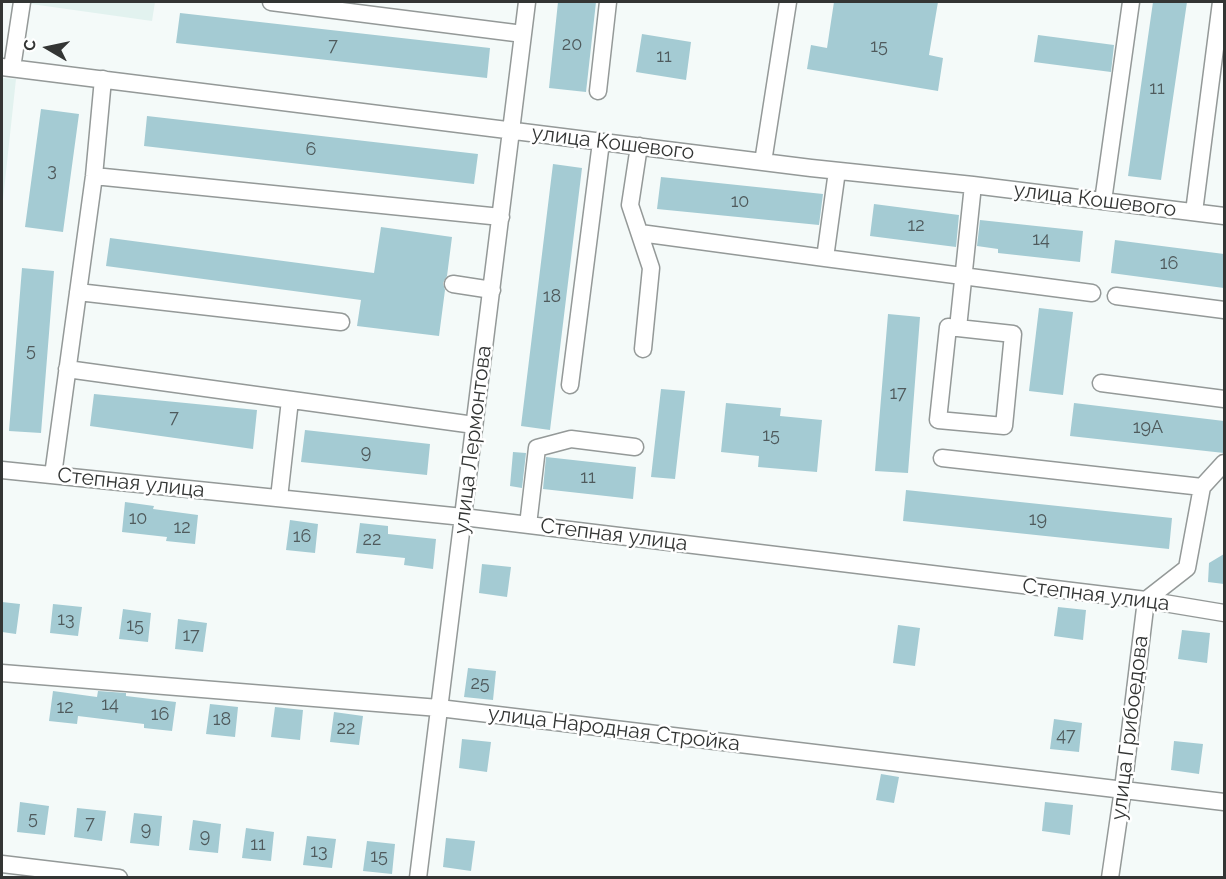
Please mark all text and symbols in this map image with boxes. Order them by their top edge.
north arrow [18,18,78,78]
house number: 20 [562,34,582,56]
house number: 7 [328,35,338,57]
house number: 15 [870,36,888,58]
text: С [19,38,40,52]
house number: 11 [656,46,672,68]
house number: 11 [1149,78,1165,100]
street label: улица Кошевого [530,121,696,165]
house number: 6 [306,139,316,161]
house number: 3 [47,160,57,182]
street label: улица Кошевого [1012,178,1178,222]
house number: 10 [731,191,749,213]
house number: 12 [907,215,925,237]
house number: 14 [1032,229,1050,251]
house number: 16 [1160,253,1178,275]
house number: 18 [543,286,561,308]
house number: 5 [26,340,36,362]
street label: улица Лермонтова [449,344,497,536]
house number: 17 [889,383,907,405]
house number: 7 [169,407,179,429]
house number: 19А [1133,417,1163,439]
house number: 15 [762,425,780,447]
house number: 9 [361,442,371,464]
street label: Степная улица [56,463,206,503]
house number: 11 [580,467,596,489]
house number: 10 [129,508,147,530]
house number: 19 [1029,509,1047,531]
street label: Степная улица [539,513,689,557]
house number: 12 [173,517,191,539]
house number: 16 [293,526,311,548]
house number: 22 [363,529,381,551]
street label: Степная улица [1021,573,1171,617]
house number: 13 [57,609,75,631]
house number: 15 [126,615,144,637]
house number: 17 [182,625,200,647]
street label: улица Грибоедова [1106,634,1154,822]
house number: 25 [470,673,490,695]
house number: 14 [101,694,119,716]
house number: 12 [56,697,74,719]
street label: улица Народная Стройка [486,701,742,757]
house number: 16 [151,704,169,726]
house number: 18 [213,709,231,731]
house number: 22 [337,718,355,740]
house number: 47 [1056,725,1076,747]
house number: 5 [28,808,38,830]
house number: 7 [85,813,95,835]
house number: 9 [141,819,151,841]
house number: 9 [200,826,210,848]
house number: 11 [250,834,266,856]
house number: 13 [310,841,328,863]
house number: 15 [370,846,388,868]

